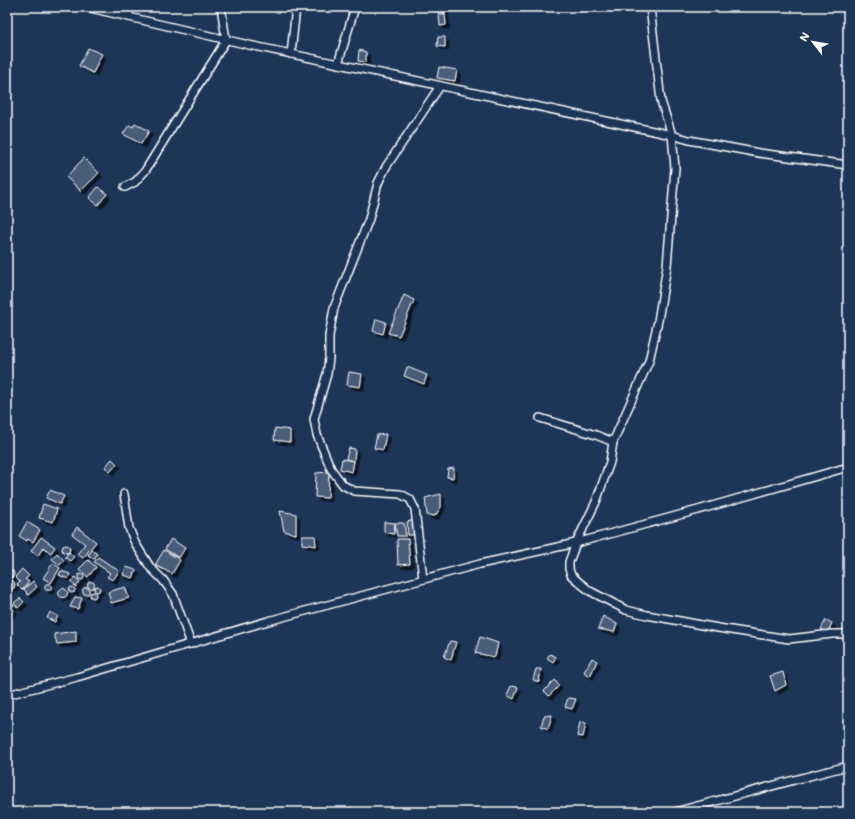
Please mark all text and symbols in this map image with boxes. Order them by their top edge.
north arrow [793,22,833,62]
text: N [795,29,813,44]

